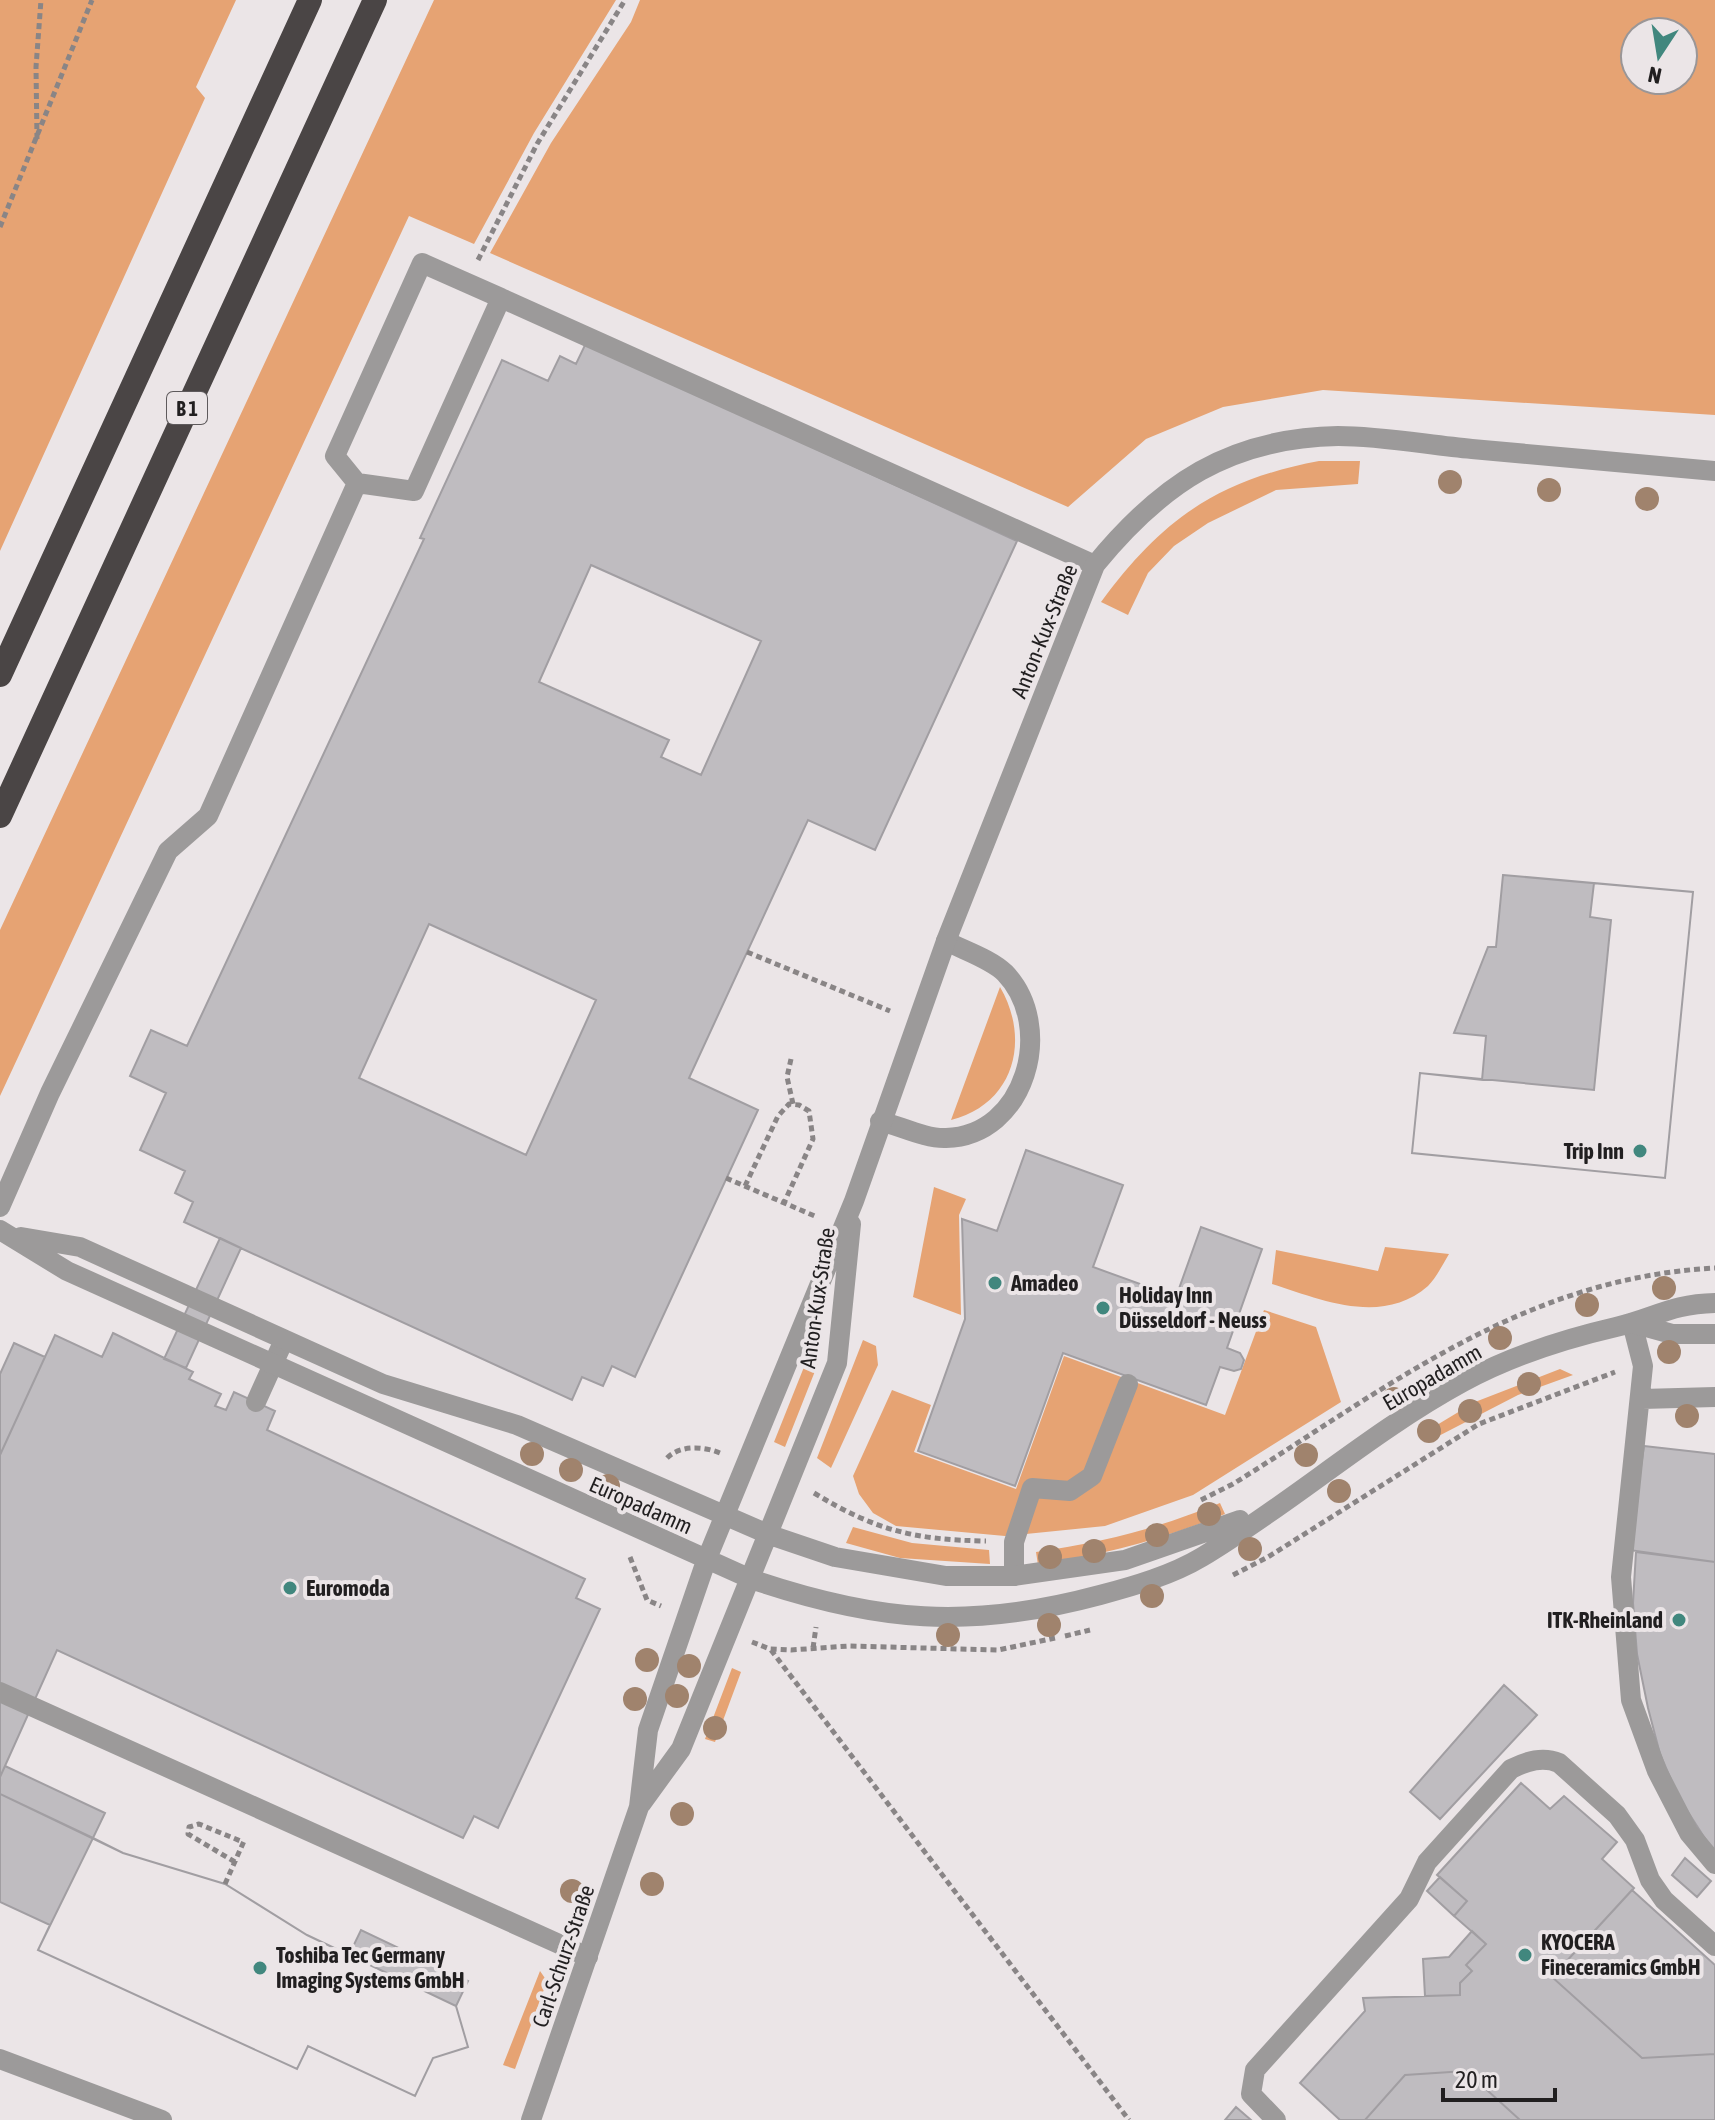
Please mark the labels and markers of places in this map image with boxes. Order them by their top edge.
place label: Trip Inn [1564,1138,1624,1164]
marker: Trip Inn [1631,1142,1649,1160]
place label: Amadeo [1010,1270,1079,1296]
marker: Amadeo [986,1274,1004,1292]
place label: Holiday Inn Düsseldorf - Neuss [1119,1282,1267,1333]
marker: Holiday Inn Düsseldorf - Neuss [1094,1299,1112,1317]
place label: Euromoda [306,1575,390,1601]
marker: Euromoda [281,1579,299,1597]
place label: ITK-Rheinland [1547,1607,1663,1633]
marker: ITK-Rheinland [1670,1611,1688,1629]
place label: KYOCERA Fineceramics GmbH [1541,1929,1700,1980]
place label: Toshiba Tec Germany Imaging Systems GmbH [276,1942,465,1993]
marker: KYOCERA Fineceramics GmbH [1516,1946,1534,1964]
marker: Toshiba Tec Germany Imaging Systems GmbH [251,1959,269,1977]

